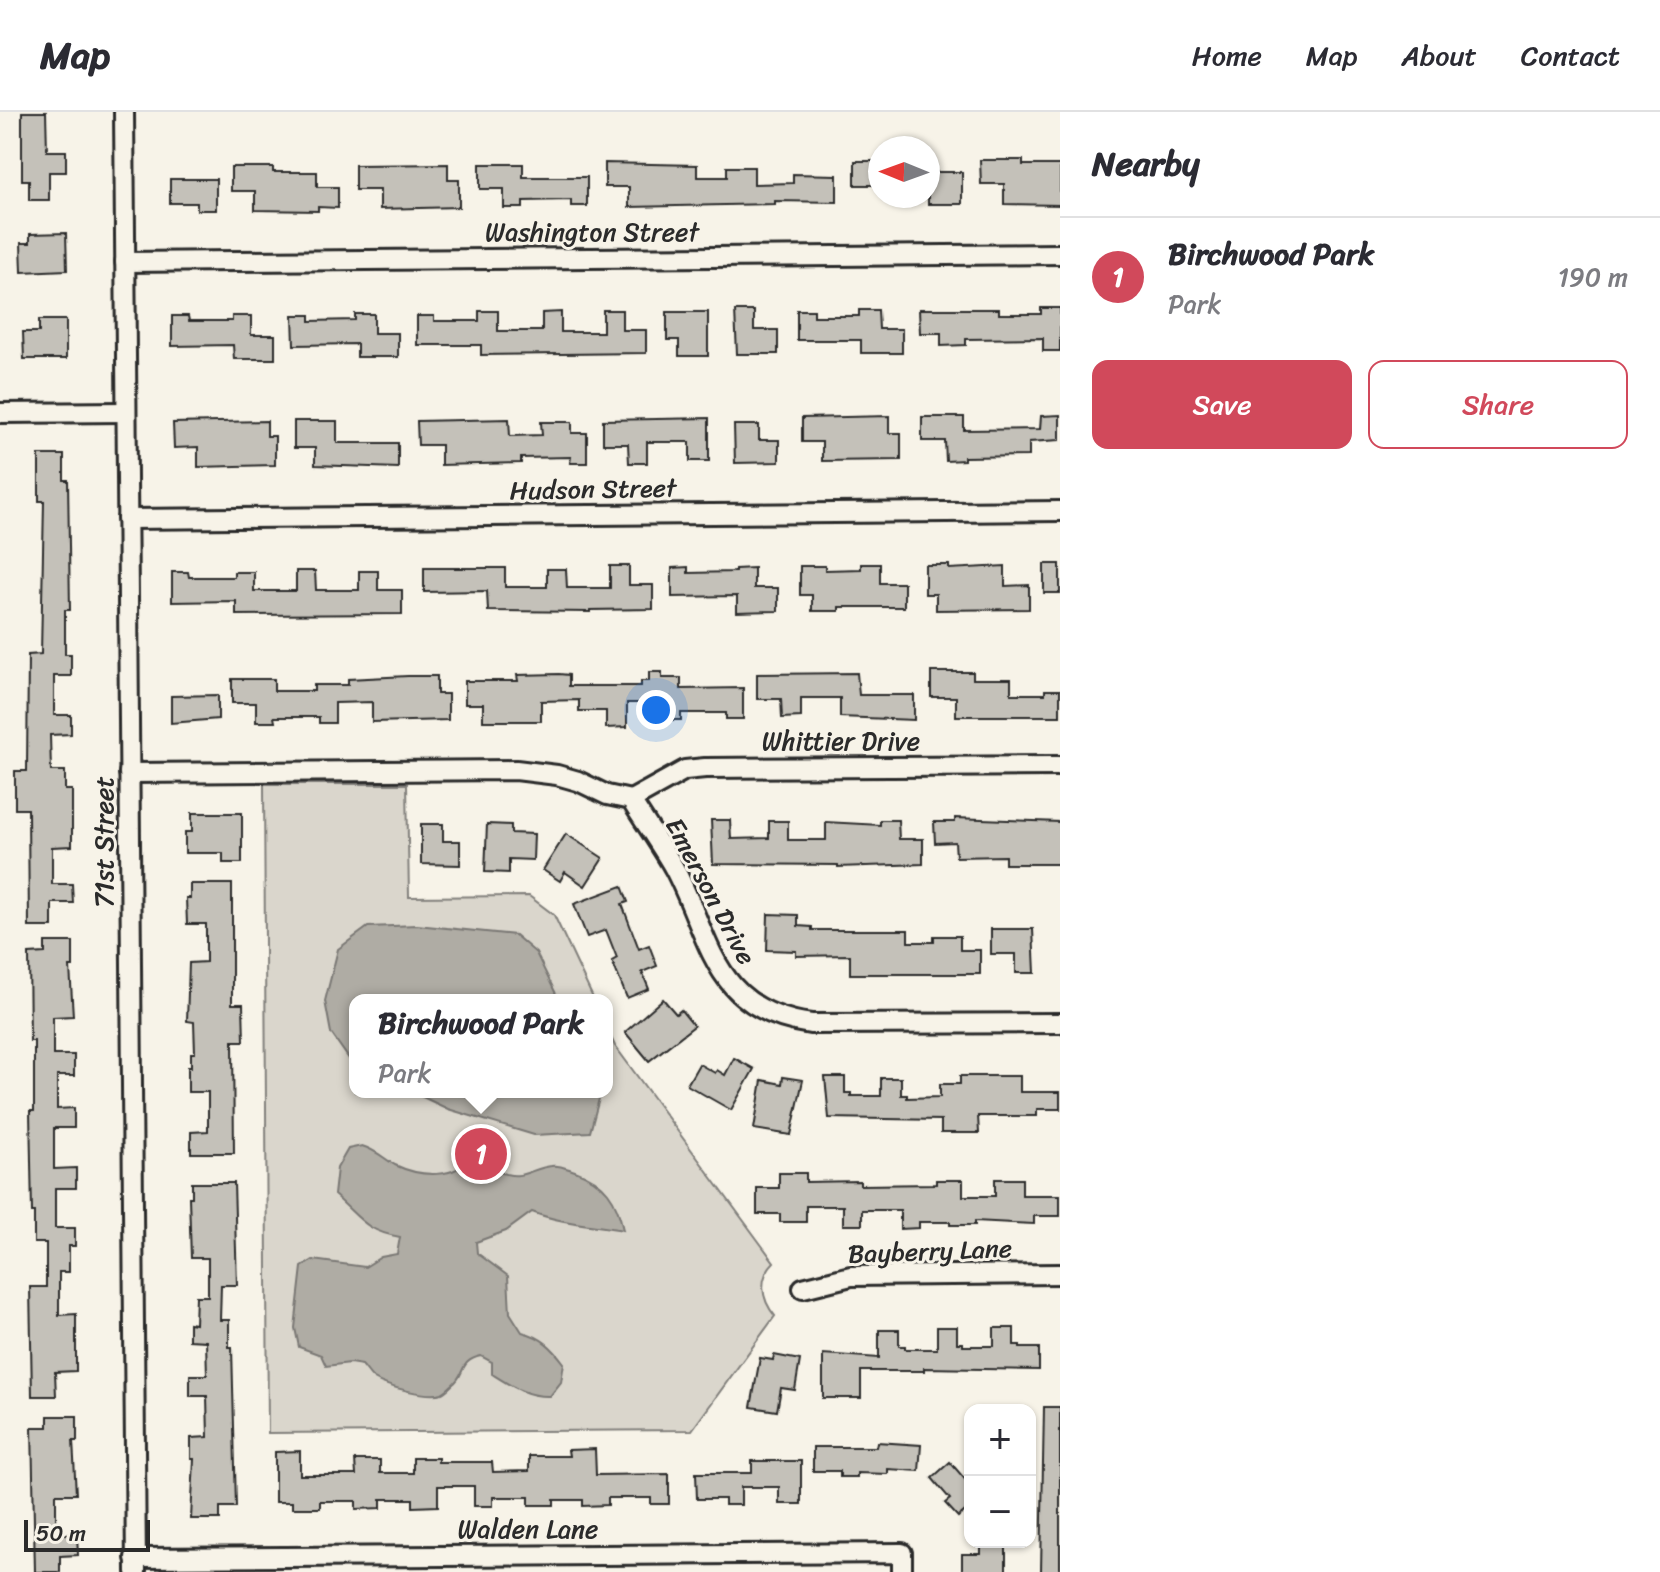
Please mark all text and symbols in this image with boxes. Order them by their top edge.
text: Map [40,22,110,89]
text: Home [1192,31,1262,80]
text: Map [1306,31,1357,80]
text: About [1401,31,1477,80]
text: Contact [1521,31,1620,80]
text: Nearby [1092,134,1200,194]
north arrow [868,136,940,208]
street label: Washington Street [485,209,700,255]
text: Birchwood Park [1168,227,1374,281]
text: 1 [1112,254,1124,300]
text: 190 m [1558,254,1628,300]
text: Park [1168,281,1221,327]
button: Save [1092,360,1352,449]
button: Share [1368,360,1628,449]
street label: Hudson Street [509,465,678,513]
your location [636,690,676,730]
street label: Whittier Drive [762,718,920,764]
street label: 71st Street [81,776,127,908]
street label: Emerson Drive [653,809,769,973]
popup [349,994,613,1098]
text: Birchwood Park [378,996,584,1050]
text: Park [378,1050,431,1096]
pin: 1 [455,1124,507,1184]
street label: Bayberry Lane [847,1225,1013,1277]
map controls [964,1404,1036,1548]
button: + [964,1404,1036,1476]
button: − [964,1476,1036,1548]
street label: Walden Lane [458,1506,598,1552]
text: 50 m [36,1514,86,1553]
scale bar [24,1516,150,1552]

